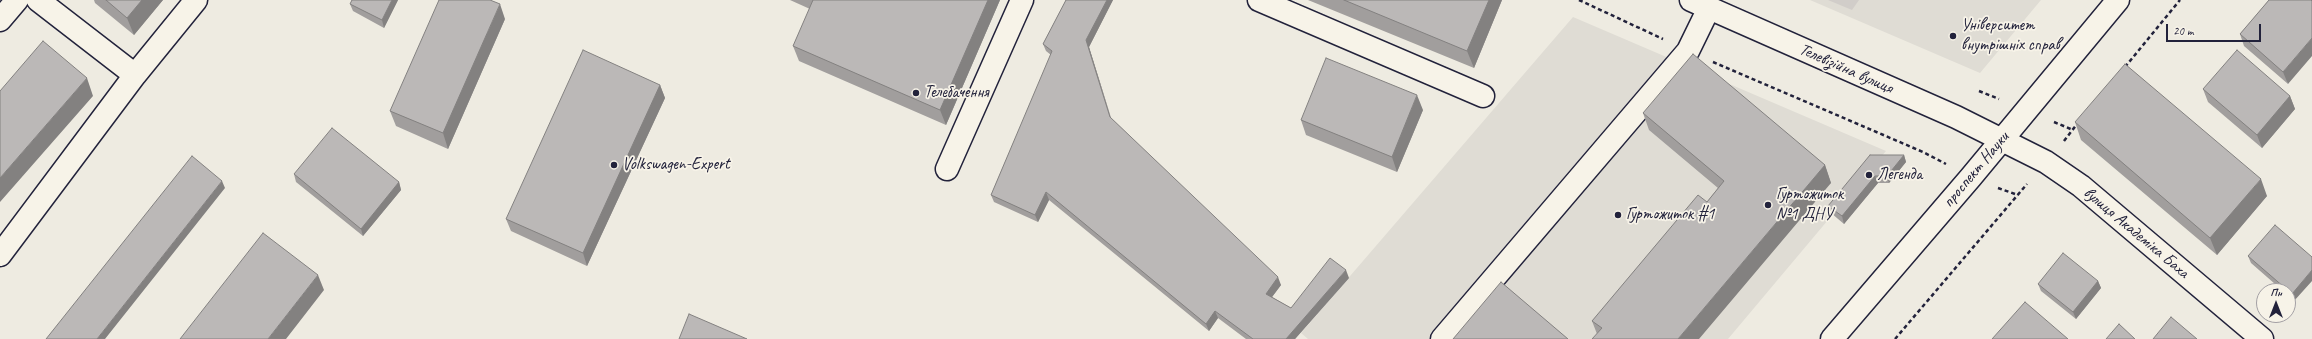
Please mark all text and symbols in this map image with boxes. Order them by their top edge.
place label: Університет внутрішніх справ [1961,16,2060,56]
scale bar [2168,16,2263,42]
text: 20 m [2173,23,2193,39]
marker: Університет внутрішніх справ [1948,31,1958,41]
street label: Телевізійна вулиця [1796,39,1896,99]
place label: Телебачення [924,83,988,103]
marker: Телебачення [911,88,921,98]
street label: проспект Науки [1938,128,2014,212]
place label: Volkswagen-Expert [622,155,730,175]
marker: Volkswagen-Expert [609,160,619,170]
place label: Легенда [1877,165,1922,185]
marker: Легенда [1864,170,1874,180]
street label: вулиця Академіка Баха [2079,183,2193,283]
place label: Гуртожиток №1 ДНУ [1776,185,1843,225]
marker: Гуртожиток №1 ДНУ [1763,200,1773,210]
place label: Гуртожиток #1 [1626,205,1714,225]
marker: Гуртожиток #1 [1613,210,1623,220]
north arrow [2256,283,2296,323]
text: Пн [2270,285,2282,299]

